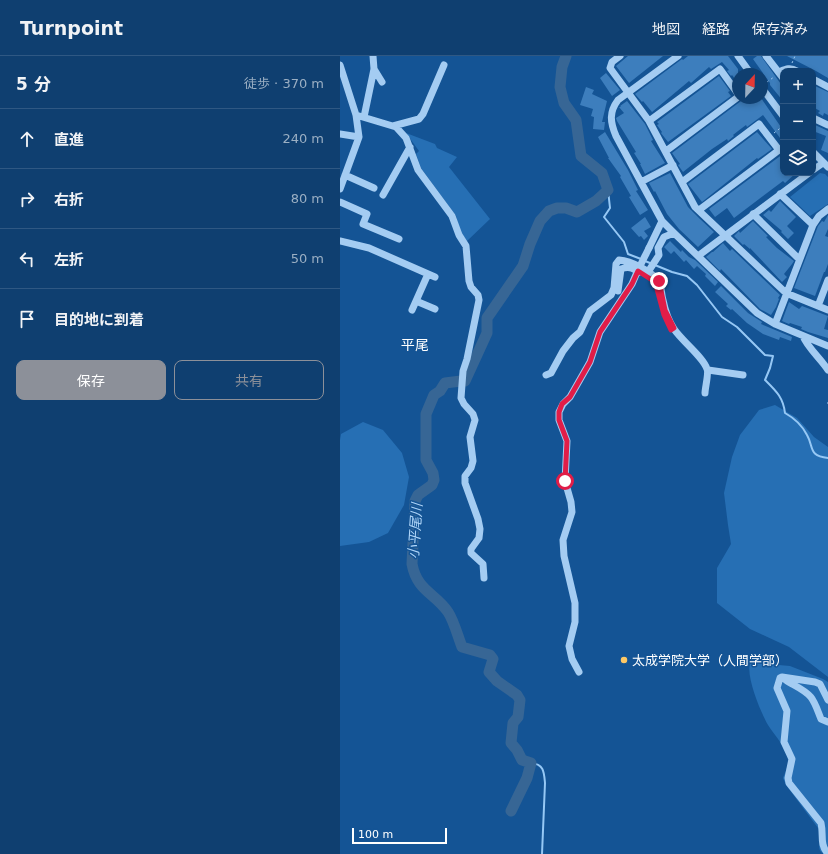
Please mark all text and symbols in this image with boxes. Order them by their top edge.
text: Turnpoint [20,17,123,39]
text: 地図 [652,21,680,37]
text: 経路 [702,21,730,37]
text: 保存済み [752,21,808,37]
north arrow [732,68,768,104]
map controls [780,68,816,176]
button: + [780,68,816,104]
text: 5 分 [16,74,51,94]
text: 徒歩 · 370 m [244,76,324,91]
button: − [780,104,816,140]
icon: ahead [16,128,38,150]
text: 直進 [54,131,84,149]
text: 240 m [282,131,324,146]
button: layers [780,140,816,176]
icon: right [16,188,38,210]
text: 右折 [54,191,84,209]
text: 80 m [291,191,324,206]
icon: left [16,248,38,270]
text: 左折 [54,251,84,269]
text: 50 m [291,251,324,266]
route end [650,272,668,290]
icon: arrive [16,308,38,330]
text: 目的地に到着 [54,311,144,329]
district label: 平尾 [401,337,429,353]
button: 保存 [16,360,166,400]
button: 共有 [174,360,324,400]
route start [556,472,574,490]
water label: 小平尾川 [405,501,425,559]
place label: 太成学院大学（人間学部） [632,653,788,668]
marker: 太成学院大学（人間学部） [619,655,629,665]
scale bar [352,826,447,845]
text: 100 m [358,828,393,841]

